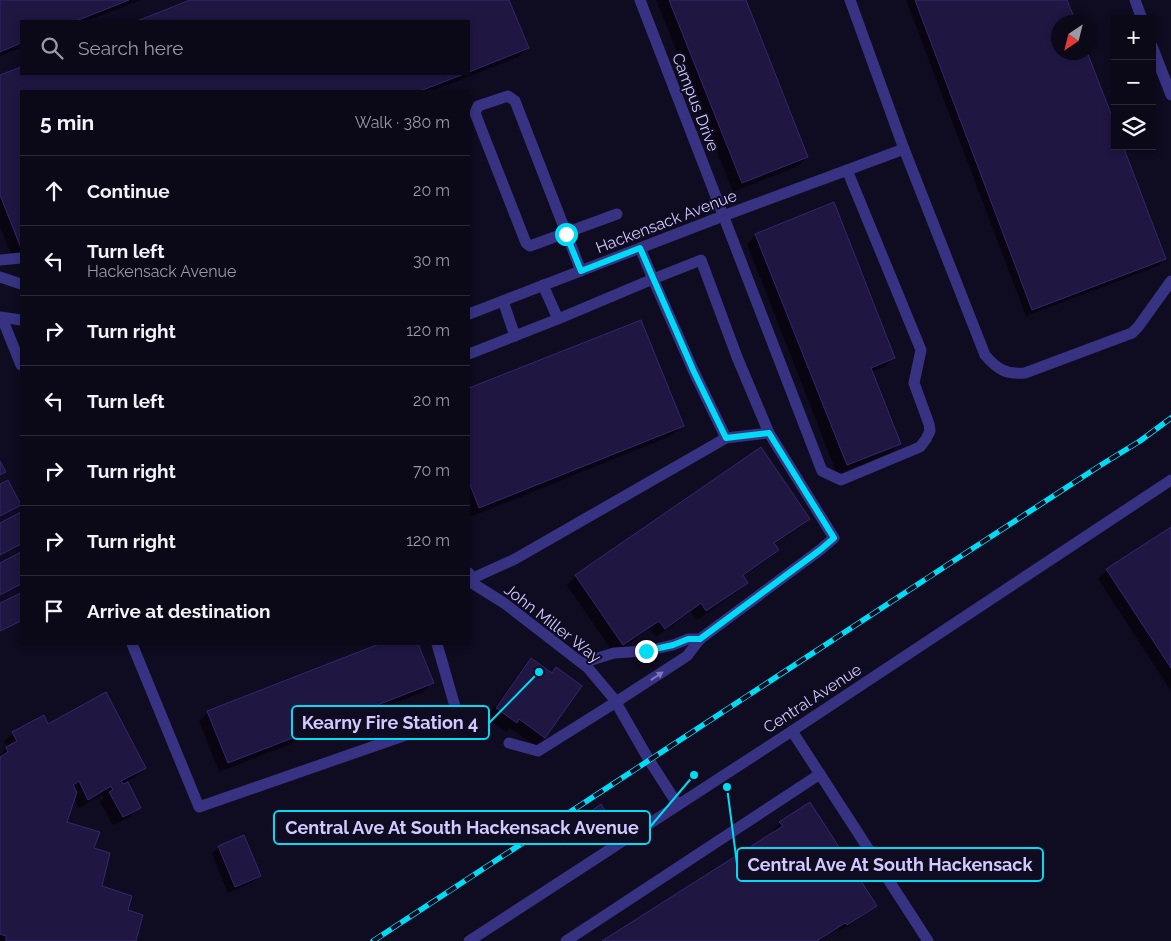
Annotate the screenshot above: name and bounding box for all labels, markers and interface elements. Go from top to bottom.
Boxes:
north arrow [1051,15,1096,60]
map controls [1111,15,1156,150]
button: + [1111,15,1156,60]
search box [20,20,470,75]
icon: search [38,34,66,62]
text: Search here [78,37,184,59]
street label: Campus Drive [668,50,723,154]
button: − [1111,60,1156,105]
button: layers [1111,105,1156,150]
text: 5 min [40,110,94,135]
text: Walk · 380 m [355,113,450,132]
icon: ahead [40,177,68,205]
text: Continue [87,180,170,202]
text: 20 m [413,181,450,200]
street label: Hackensack Avenue [593,186,739,257]
route start [555,223,578,246]
text: Turn left [87,240,164,262]
icon: left [40,247,68,275]
text: 30 m [413,251,450,270]
text: Hackensack Avenue [87,262,236,281]
icon: right [40,317,68,345]
text: Turn right [87,320,176,342]
text: 120 m [406,321,450,340]
icon: left [40,387,68,415]
text: Turn left [87,390,164,412]
text: 20 m [413,391,450,410]
icon: right [40,457,68,485]
text: Turn right [87,460,176,482]
text: 70 m [413,461,450,480]
icon: right [40,527,68,555]
text: Turn right [87,530,176,552]
text: 120 m [406,531,450,550]
street label: John Miller Way [501,580,605,667]
icon: arrive [40,597,68,625]
text: Arrive at destination [87,600,271,622]
route end [635,640,658,663]
street label: Central Avenue [760,660,865,737]
one-way arrow [650,671,664,680]
callout: Kearny Fire Station 4 [292,706,489,739]
text: Kearny Fire Station 4 [302,712,478,733]
callout: Central Ave At South Hackensack Avenue [274,811,650,844]
text: Central Ave At South Hackensack Avenue [285,817,639,838]
callout: Central Ave At South Hackensack [737,848,1043,881]
text: Central Ave At South Hackensack [747,854,1034,875]

